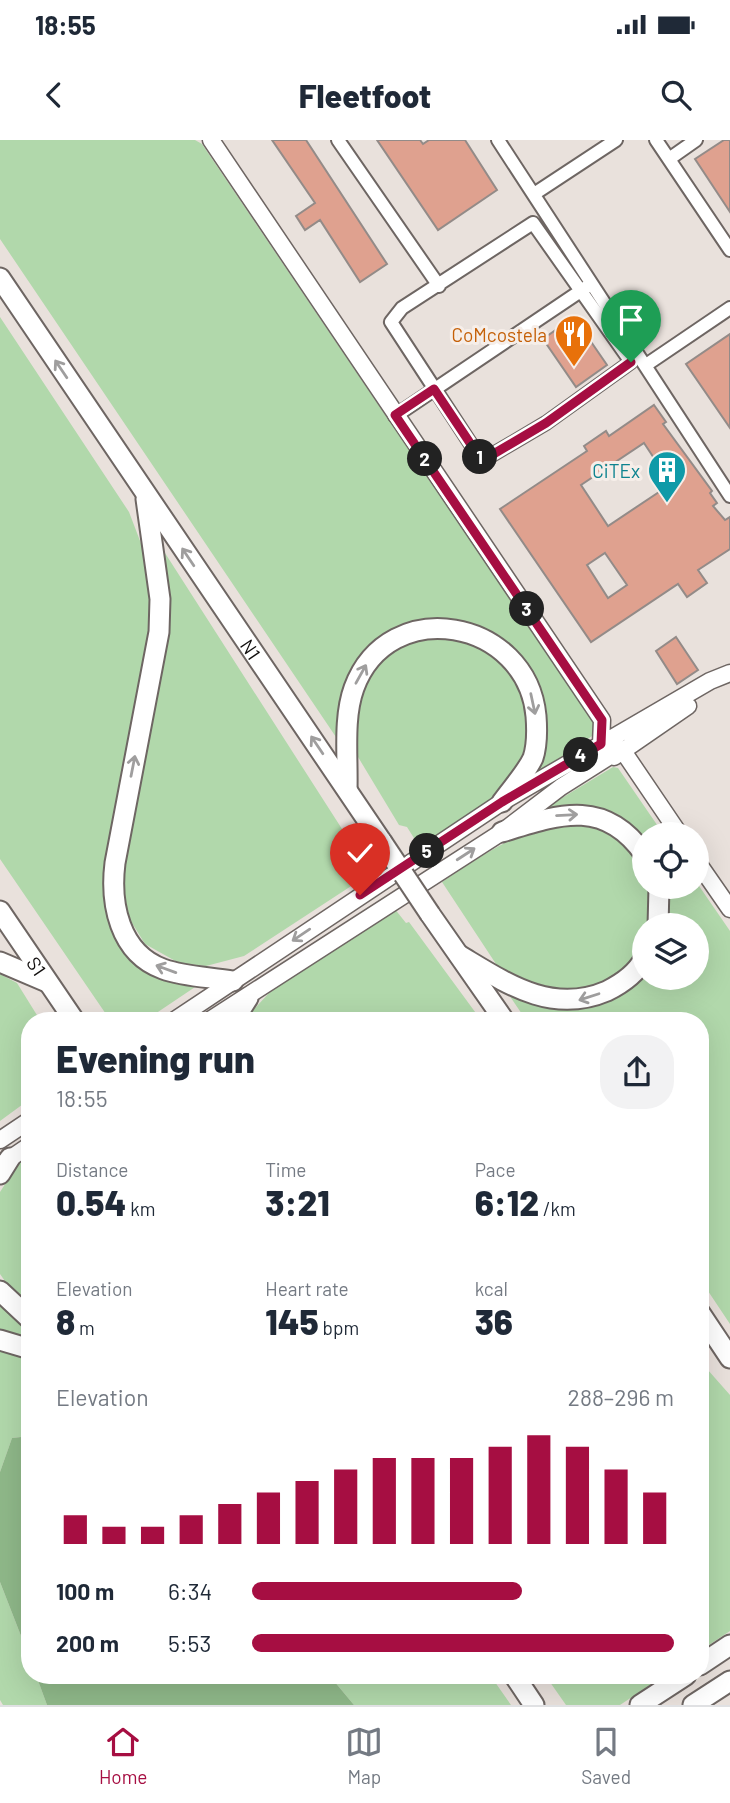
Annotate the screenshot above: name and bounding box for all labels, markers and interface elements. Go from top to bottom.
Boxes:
text: 18:55 [35,9,96,40]
icon: back [35,76,73,114]
text: Fleetfoot [299,76,431,114]
icon: search [657,76,695,114]
pin [601,290,661,362]
icon: arrive [612,301,650,339]
restaurant icon: CoMcostela [553,313,595,368]
place label: CoMcostela [451,323,547,346]
one-way arrow [54,359,68,379]
pin: 1 [462,440,498,474]
pin: 2 [408,442,442,476]
text: 1 [476,445,483,468]
text: 2 [419,447,430,470]
building icon: CiTEx [646,449,688,504]
place label: CiTEx [592,459,640,482]
one-way arrow [181,548,196,567]
pin: 3 [510,592,544,626]
text: 3 [521,597,532,620]
street label: N1 [236,634,266,663]
one-way arrow [355,664,368,685]
one-way arrow [528,693,541,715]
one-way arrow [310,736,324,755]
pin: 4 [564,738,598,772]
text: 4 [575,743,586,766]
one-way arrow [127,755,140,778]
one-way arrow [556,809,579,822]
map controls [632,822,709,990]
button: locate [632,822,709,899]
pin [330,823,390,895]
icon: check [341,834,379,872]
pin: 5 [410,834,444,868]
text: 5 [421,839,432,862]
one-way arrow [456,846,476,860]
button: layers [632,913,709,990]
one-way arrow [292,928,311,942]
street label: S1 [23,952,52,979]
one-way arrow [155,962,177,974]
one-way arrow [578,991,600,1004]
text: Evening run [56,1035,255,1081]
button: share [600,1035,674,1109]
text: 18:55 [56,1084,107,1112]
text: Distance [56,1158,128,1181]
text: Time [265,1158,306,1181]
text: Pace [475,1158,516,1181]
text: 0.54 [56,1181,126,1223]
text: 3:21 [265,1181,330,1223]
text: 6:12 [475,1181,539,1223]
text: km [126,1197,155,1220]
text: /km [539,1197,576,1220]
text: Elevation [56,1277,133,1300]
text: Heart rate [265,1277,349,1300]
text: kcal [475,1277,508,1300]
text: 8 [56,1300,75,1342]
text: 145 [265,1300,319,1342]
text: 36 [475,1300,513,1342]
text: m [75,1316,95,1339]
text: bpm [319,1316,359,1339]
text: Elevation [56,1383,149,1411]
text: 288–296 m [568,1383,674,1411]
text: 100 m [56,1577,114,1605]
text: 6:34 [168,1577,212,1605]
text: 200 m [56,1629,119,1657]
text: 5:53 [168,1629,211,1657]
tab: Home [99,1723,147,1788]
tab: Map [345,1723,383,1788]
tab: Saved [581,1723,631,1788]

